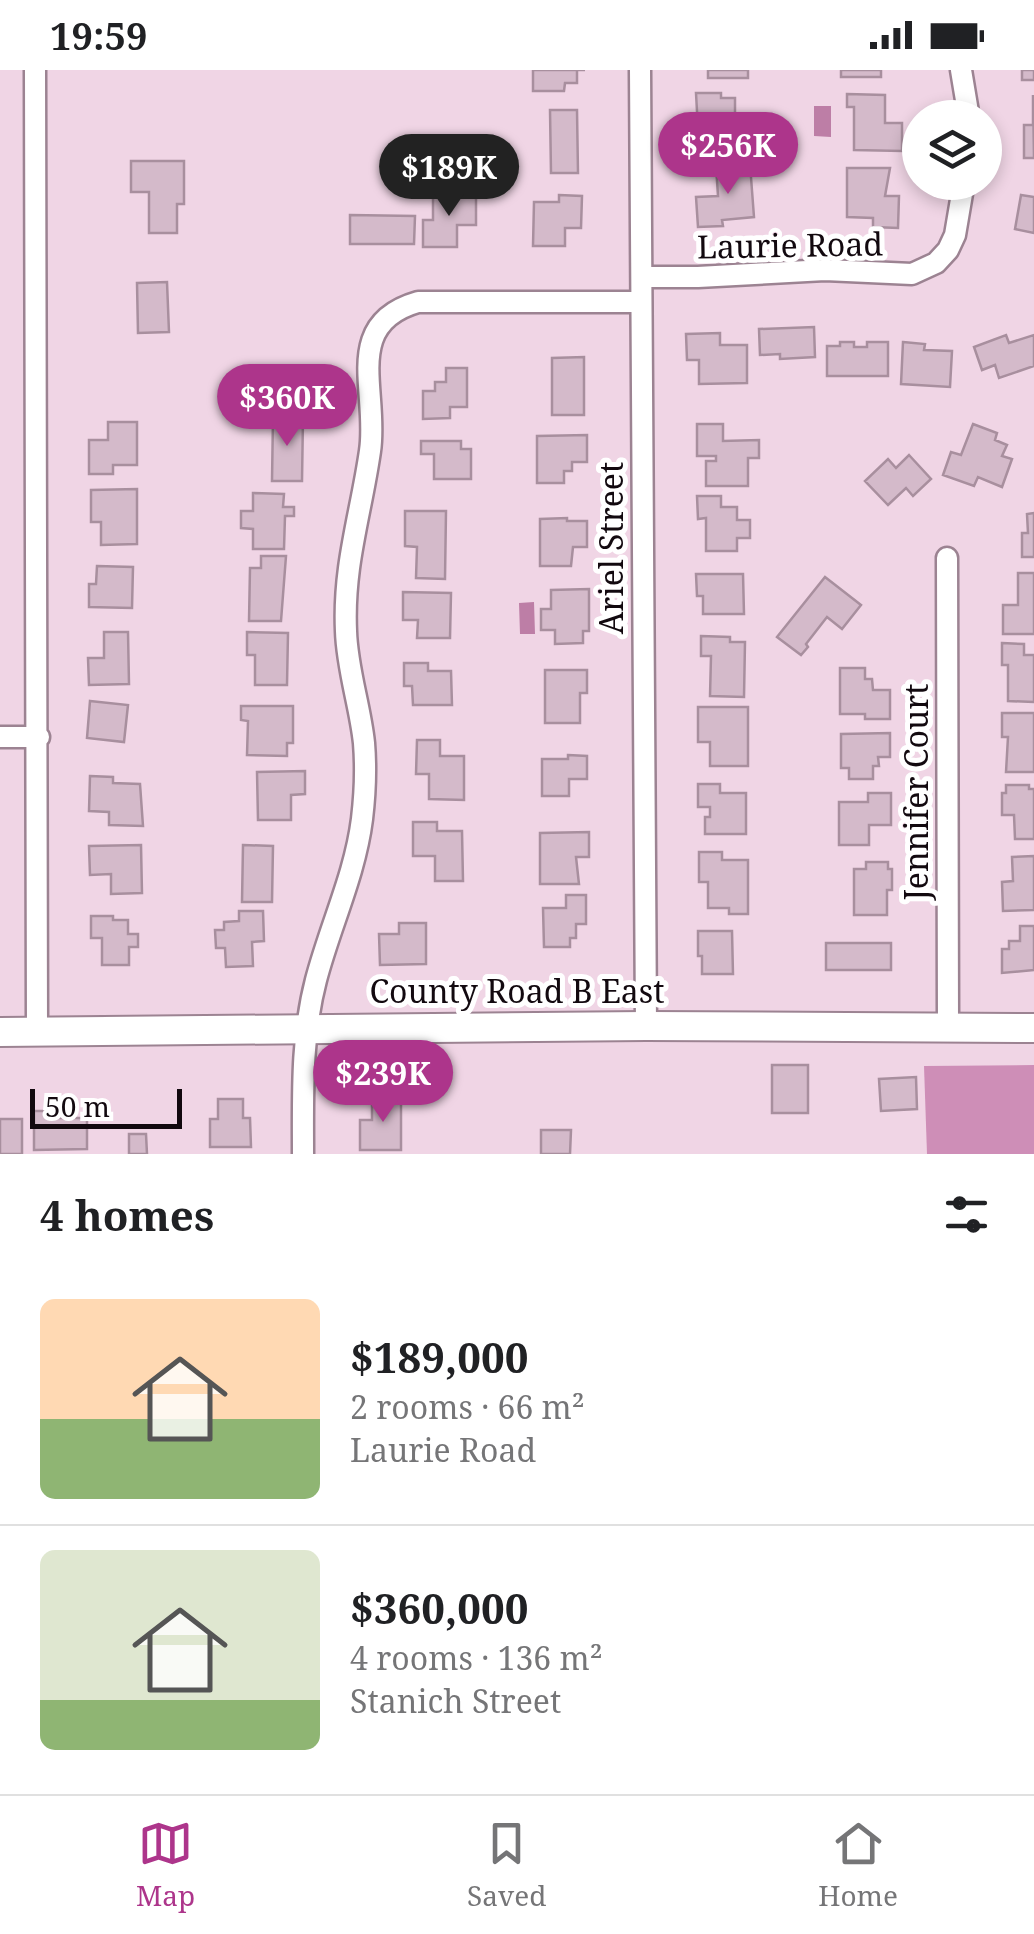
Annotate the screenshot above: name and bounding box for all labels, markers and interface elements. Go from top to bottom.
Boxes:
text: 19:59 [50,9,147,61]
map controls [902,100,1002,200]
button: layers [902,100,1002,200]
pin: $256K [658,112,798,197]
text: $256K [680,123,776,166]
pin: $189K [379,134,519,219]
text: $189K [401,145,497,188]
street label: Laurie Road [697,221,884,268]
pin: $360K [217,364,357,449]
text: $360K [239,375,335,418]
street label: Ariel Street [589,462,632,634]
street label: Jennifer Court [894,683,937,902]
street label: County Road B East [369,969,665,1012]
pin: $239K [313,1040,453,1125]
text: $239K [335,1051,431,1094]
scale bar [30,1084,182,1128]
text: 50 m [45,1087,110,1125]
text: 4 homes [40,1186,214,1243]
icon: filters [939,1187,994,1242]
text: $189,000 [350,1328,528,1385]
icon: home [120,1339,240,1459]
text: 2 rooms · 66 m² [350,1385,585,1428]
text: Laurie Road [350,1428,536,1471]
text: $360,000 [350,1579,528,1636]
icon: home [120,1590,240,1710]
text: 4 rooms · 136 m² [350,1636,603,1679]
text: Stanich Street [350,1679,561,1722]
tab: Map [136,1816,195,1914]
tab: Saved [467,1816,546,1914]
tab: Home [818,1816,898,1914]

